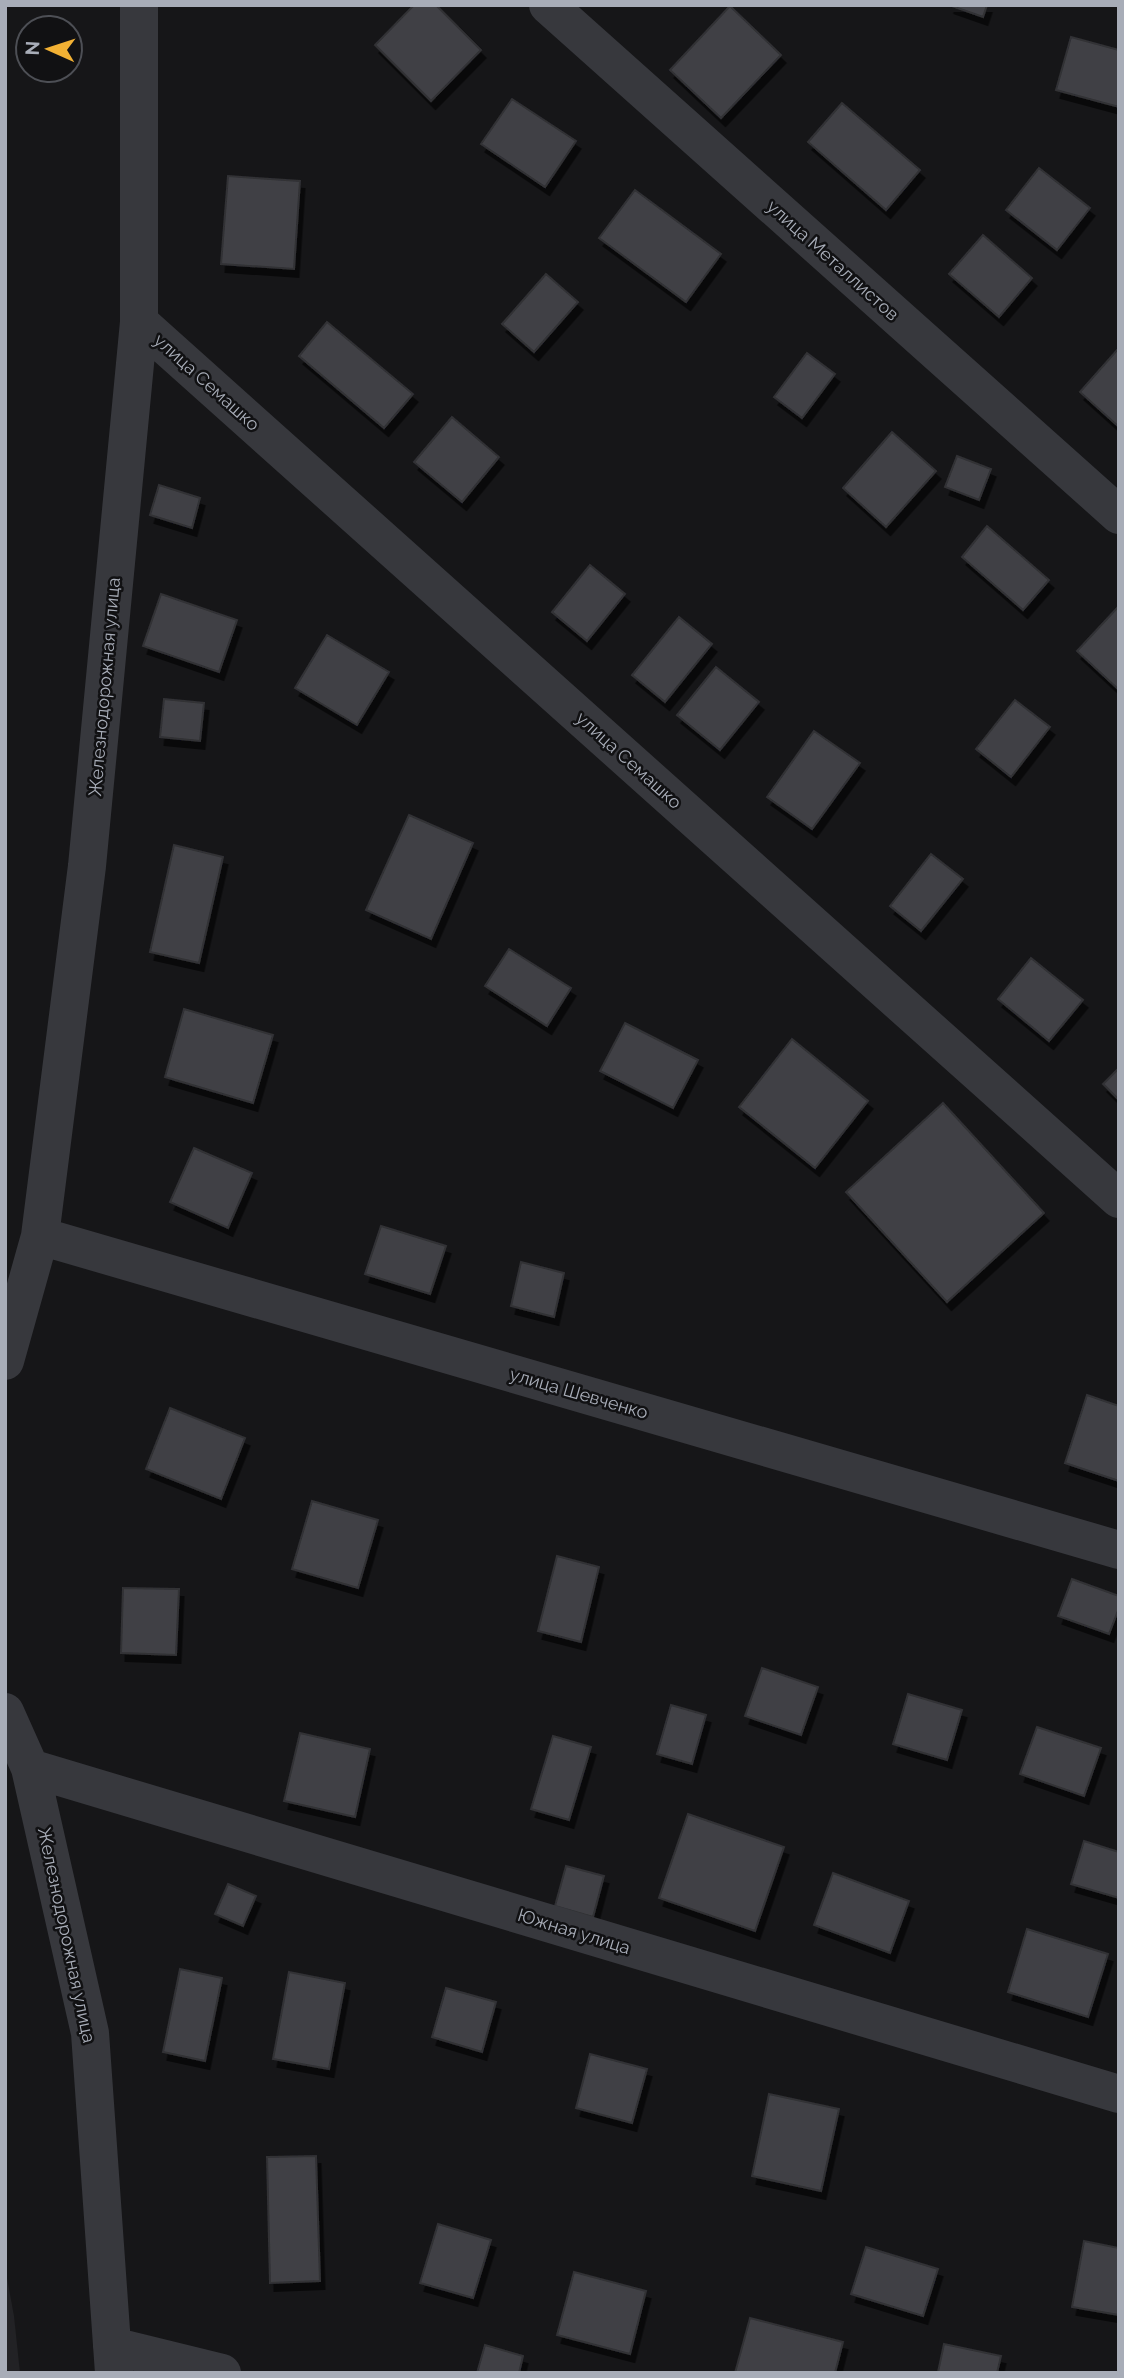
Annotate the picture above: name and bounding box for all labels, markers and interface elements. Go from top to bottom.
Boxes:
north arrow [14,14,84,84]
text: N [21,40,43,56]
street label: улица Металлистов [763,195,903,325]
street label: улица Семашко [150,329,264,435]
street label: Железнодорожная улица [84,577,124,797]
street label: улица Семашко [572,707,686,813]
street label: улица Шевченко [507,1363,651,1423]
street label: Железнодорожная улица [34,1825,100,2045]
street label: Южная улица [515,1904,633,1958]

